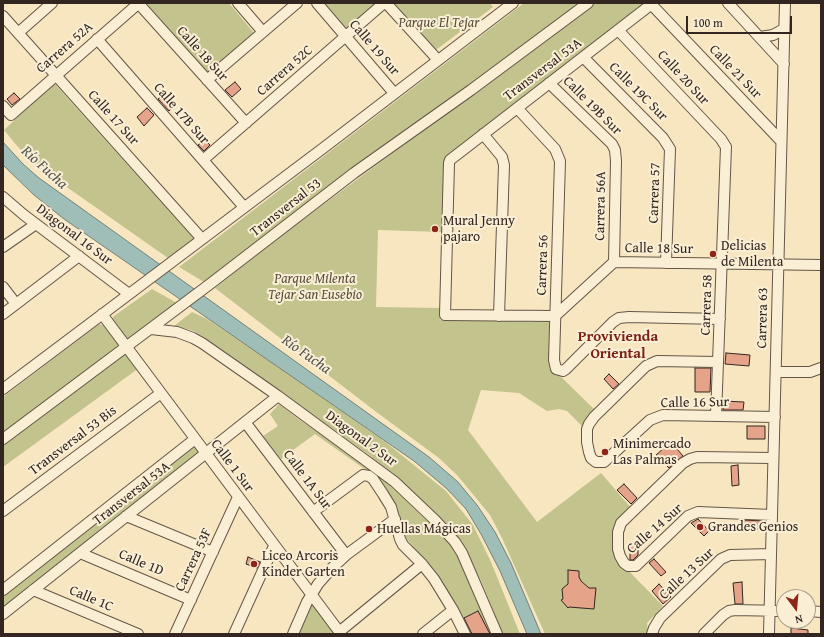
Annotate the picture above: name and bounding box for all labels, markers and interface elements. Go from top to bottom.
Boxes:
scale bar [688,8,794,34]
text: 100 m [693,14,723,31]
park label: Parque El Tejar [399,15,479,31]
street label: Calle 19 Sur [345,17,403,79]
street label: Carrera 52A [33,19,97,77]
street label: Calle 18 Sur [173,23,231,85]
street label: Transversal 53A [501,35,585,105]
street label: Carrera 52C [254,42,316,100]
street label: Calle 21 Sur [705,42,765,102]
street label: Calle 20 Sur [654,47,712,109]
street label: Calle 19C Sur [605,59,671,125]
street label: Calle 19B Sur [559,73,625,139]
street label: Calle 17B Sur [150,80,212,148]
street label: Calle 17 Sur [84,87,142,149]
water label: Río Fucha [17,143,71,193]
street label: Carrera 57 [646,162,664,224]
street label: Carrera 56A [592,171,610,241]
street label: Transversal 53 [247,175,325,241]
street label: Diagonal 16 Sur [32,201,116,269]
place label: Mural Jenny pajaro [443,213,515,246]
marker: Mural Jenny pajaro [430,224,440,234]
street label: Carrera 56 [534,234,552,296]
place label: Delicias de Milenta [721,238,783,270]
street label: Calle 18 Sur [625,240,693,258]
marker: Delicias de Milenta [708,249,718,259]
park label: Parque Milenta Tejar San Eusebio [268,271,362,304]
street label: Carrera 58 [698,274,716,336]
street label: Carrera 63 [754,287,772,349]
district label: Provivienda Oriental [578,328,658,363]
water label: Río Fucha [278,332,334,378]
street label: Calle 16 Sur [661,394,729,412]
street label: Transversal 53 Bis [26,402,120,480]
street label: Diagonal 2 Sur [322,407,400,471]
street label: Calle 1 Sur [207,436,257,496]
place label: Minimercado Las Palmas [613,436,691,468]
street label: Calle 1A Sur [279,447,335,513]
marker: Minimercado Las Palmas [600,447,610,457]
street label: Transversal 53A [90,459,174,529]
street label: Calle 14 Sur [624,500,686,558]
place label: Grandes Genios [708,519,798,535]
place label: Huellas Mágicas [377,521,471,537]
marker: Grandes Genios [695,522,705,532]
marker: Huellas Mágicas [364,524,374,534]
street label: Carrera 53F [172,526,216,594]
street label: Calle 13 Sur [656,545,718,603]
street label: Calle 1D [116,546,166,580]
place label: Liceo Arcoris Kinder Garten [262,548,345,580]
marker: Liceo Arcoris Kinder Garten [249,559,259,569]
street label: Calle 1C [67,582,115,616]
north arrow [776,589,816,629]
text: N [793,611,805,628]

